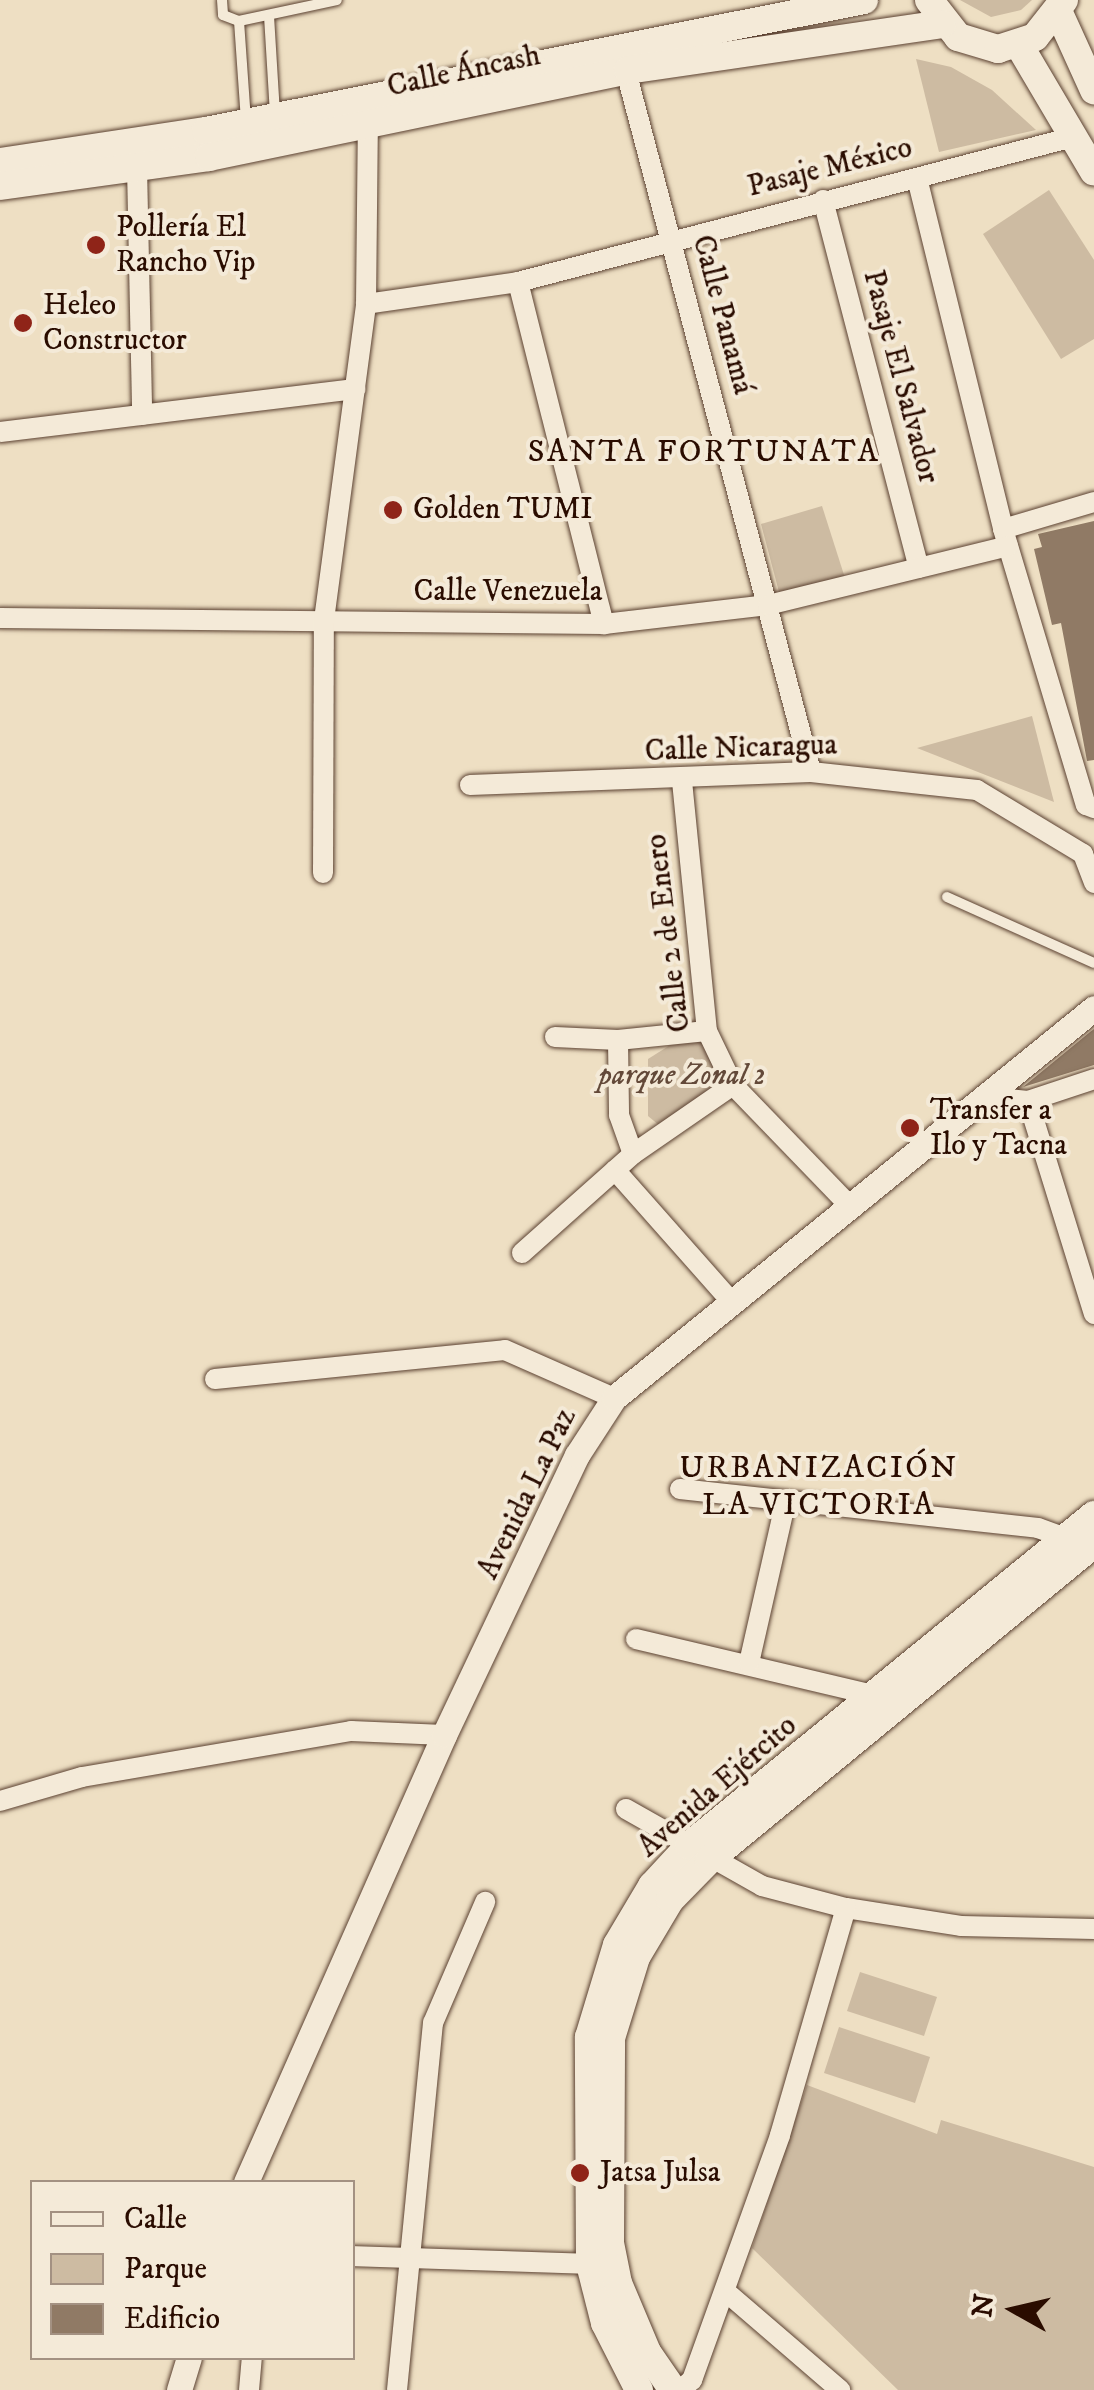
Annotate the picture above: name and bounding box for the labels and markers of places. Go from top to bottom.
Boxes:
place label: Pollería El Rancho Vip [116,210,255,280]
marker: Pollería El Rancho Vip [85,234,107,256]
place label: Heleo Constructor [43,288,187,358]
marker: Heleo Constructor [12,312,34,334]
place label: Golden TUMI [413,492,593,528]
marker: Golden TUMI [382,499,404,521]
place label: Transfer a Ilo y Tacna [930,1093,1067,1164]
marker: Transfer a Ilo y Tacna [899,1117,921,1139]
place label: Jatsa Julsa [600,2155,721,2191]
marker: Jatsa Julsa [569,2162,591,2184]

